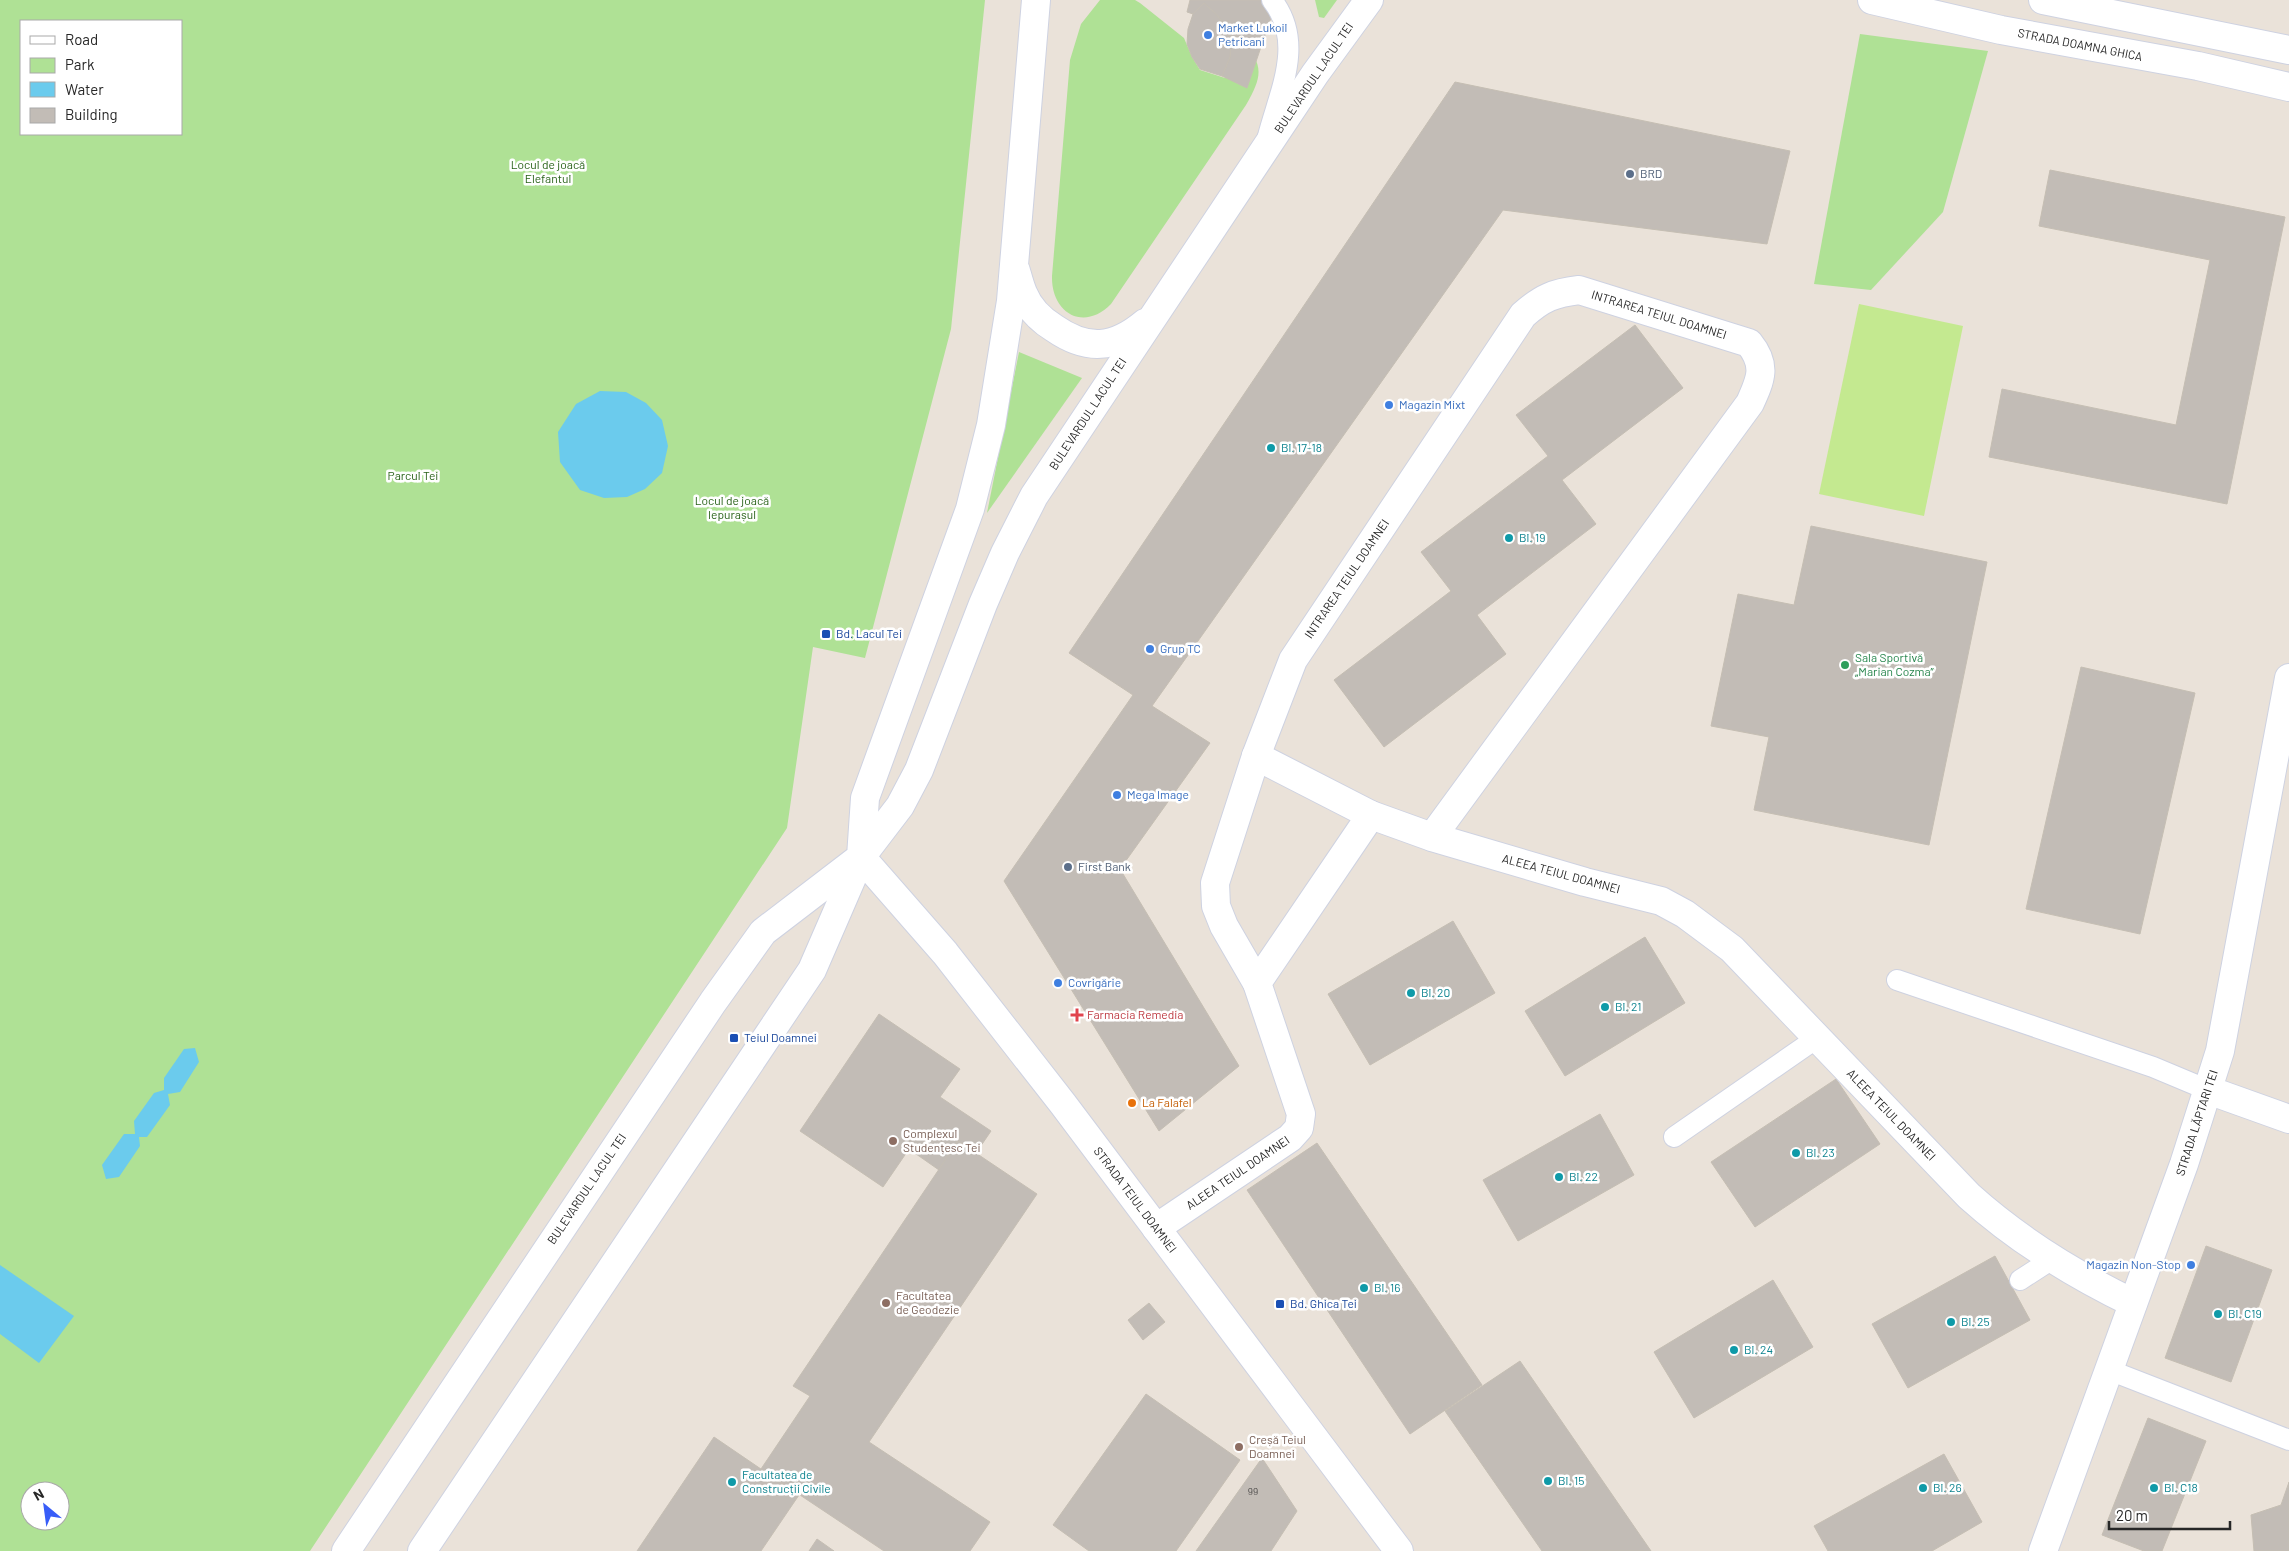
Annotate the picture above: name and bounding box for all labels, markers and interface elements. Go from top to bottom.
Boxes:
street label: BULEVARDUL LACUL TEI [1271,19,1355,135]
legend [20,20,182,135]
place label: Market Lukoil Petricani [1218,20,1287,48]
street label: STRADA DOAMNA GHICA [2017,25,2144,63]
marker: Market Lukoil Petricani [1202,29,1214,41]
text: Road [65,30,98,48]
text: Park [65,55,95,73]
text: Water [65,80,104,98]
text: Building [65,105,118,123]
park label: Locul de joacă Elefantul [511,157,585,185]
place label: BRD [1640,166,1662,180]
marker: BRD [1624,168,1636,180]
street label: INTRAREA TEIUL DOAMNEI [1590,287,1729,341]
street label: BULEVARDUL LACUL TEI [1046,355,1129,472]
place label: Magazin Mixt [1399,397,1465,411]
marker: Magazin Mixt [1383,399,1395,411]
place label: Bl. 17-18 [1281,440,1322,454]
marker: Bl. 17-18 [1265,442,1277,454]
park label: Parcul Tei [388,468,438,482]
park label: Locul de joacă Iepurașul [695,493,769,521]
street label: INTRAREA TEIUL DOAMNEI [1301,516,1391,641]
place label: Bl. 19 [1519,530,1545,544]
marker: Bl. 19 [1503,532,1515,544]
place label: Bd. Lacul Tei [836,626,902,640]
marker: Bd. Lacul Tei [820,628,832,640]
place label: Grup TC [1160,641,1201,655]
marker: Grup TC [1144,643,1156,655]
place label: Sala Sportivă „Marian Cozma” [1855,650,1934,678]
marker: Sala Sportivă „Marian Cozma” [1839,659,1851,671]
place label: Mega Image [1127,787,1189,801]
marker: Mega Image [1111,789,1123,801]
street label: ALEEA TEIUL DOAMNEI [1501,851,1622,896]
place label: First Bank [1078,859,1131,873]
marker: First Bank [1062,861,1074,873]
place label: Covrigărie [1068,975,1121,989]
marker: Covrigărie [1052,977,1064,989]
place label: Bl. 20 [1421,985,1450,999]
marker: Bl. 20 [1405,987,1417,999]
place label: Bl. 21 [1615,999,1641,1013]
marker: Bl. 21 [1599,1001,1611,1013]
place label: Farmacia Remedia [1087,1007,1184,1021]
marker: Farmacia Remedia [1071,1009,1083,1021]
place label: Teiul Doamnei [744,1030,817,1044]
marker: Teiul Doamnei [728,1032,740,1044]
street label: ALEEA TEIUL DOAMNEI [1844,1066,1939,1163]
street label: STRADA LĂPTARI TEI [2172,1068,2220,1177]
place label: La Falafel [1142,1095,1192,1109]
marker: La Falafel [1126,1097,1138,1109]
place label: Complexul Studențesc Tei [903,1126,981,1154]
street label: BULEVARDUL LACUL TEI [544,1130,628,1246]
street label: ALEEA TEIUL DOAMNEI [1183,1132,1292,1212]
marker: Complexul Studențesc Tei [887,1135,899,1147]
street label: STRADA TEIUL DOAMNEI [1091,1144,1180,1255]
place label: Bl. 23 [1806,1145,1835,1159]
marker: Bl. 23 [1790,1147,1802,1159]
place label: Bl. 22 [1569,1169,1598,1183]
marker: Bl. 22 [1553,1171,1565,1183]
place label: Magazin Non-Stop [2086,1257,2181,1271]
marker: Magazin Non-Stop [2185,1259,2197,1271]
place label: Bl. 16 [1374,1280,1400,1294]
marker: Bl. 16 [1358,1282,1370,1294]
place label: Facultatea de Geodezie [896,1288,959,1316]
place label: Bd. Ghica Tei [1290,1296,1357,1310]
marker: Facultatea de Geodezie [880,1297,892,1309]
marker: Bd. Ghica Tei [1274,1298,1286,1310]
place label: Bl. C19 [2228,1306,2262,1320]
marker: Bl. C19 [2212,1308,2224,1320]
place label: Bl. 25 [1961,1314,1990,1328]
marker: Bl. 25 [1945,1316,1957,1328]
place label: Bl. 24 [1744,1342,1773,1356]
marker: Bl. 24 [1728,1344,1740,1356]
place label: Creșă Teiul Doamnei [1249,1432,1306,1460]
marker: Creșă Teiul Doamnei [1233,1441,1245,1453]
place label: Facultatea de Construcții Civile [742,1467,831,1495]
place label: Bl. 15 [1558,1473,1584,1487]
marker: Bl. 15 [1542,1475,1554,1487]
marker: Facultatea de Construcții Civile [726,1476,738,1488]
place label: Bl. 26 [1933,1480,1962,1494]
place label: Bl. C18 [2164,1480,2198,1494]
north arrow [20,1481,70,1531]
marker: Bl. 26 [1917,1482,1929,1494]
marker: Bl. C18 [2148,1482,2160,1494]
text: N [30,1485,47,1504]
house number: 99 [1248,1485,1258,1497]
scale bar [2109,1498,2230,1530]
text: 20 m [2116,1506,2148,1524]

